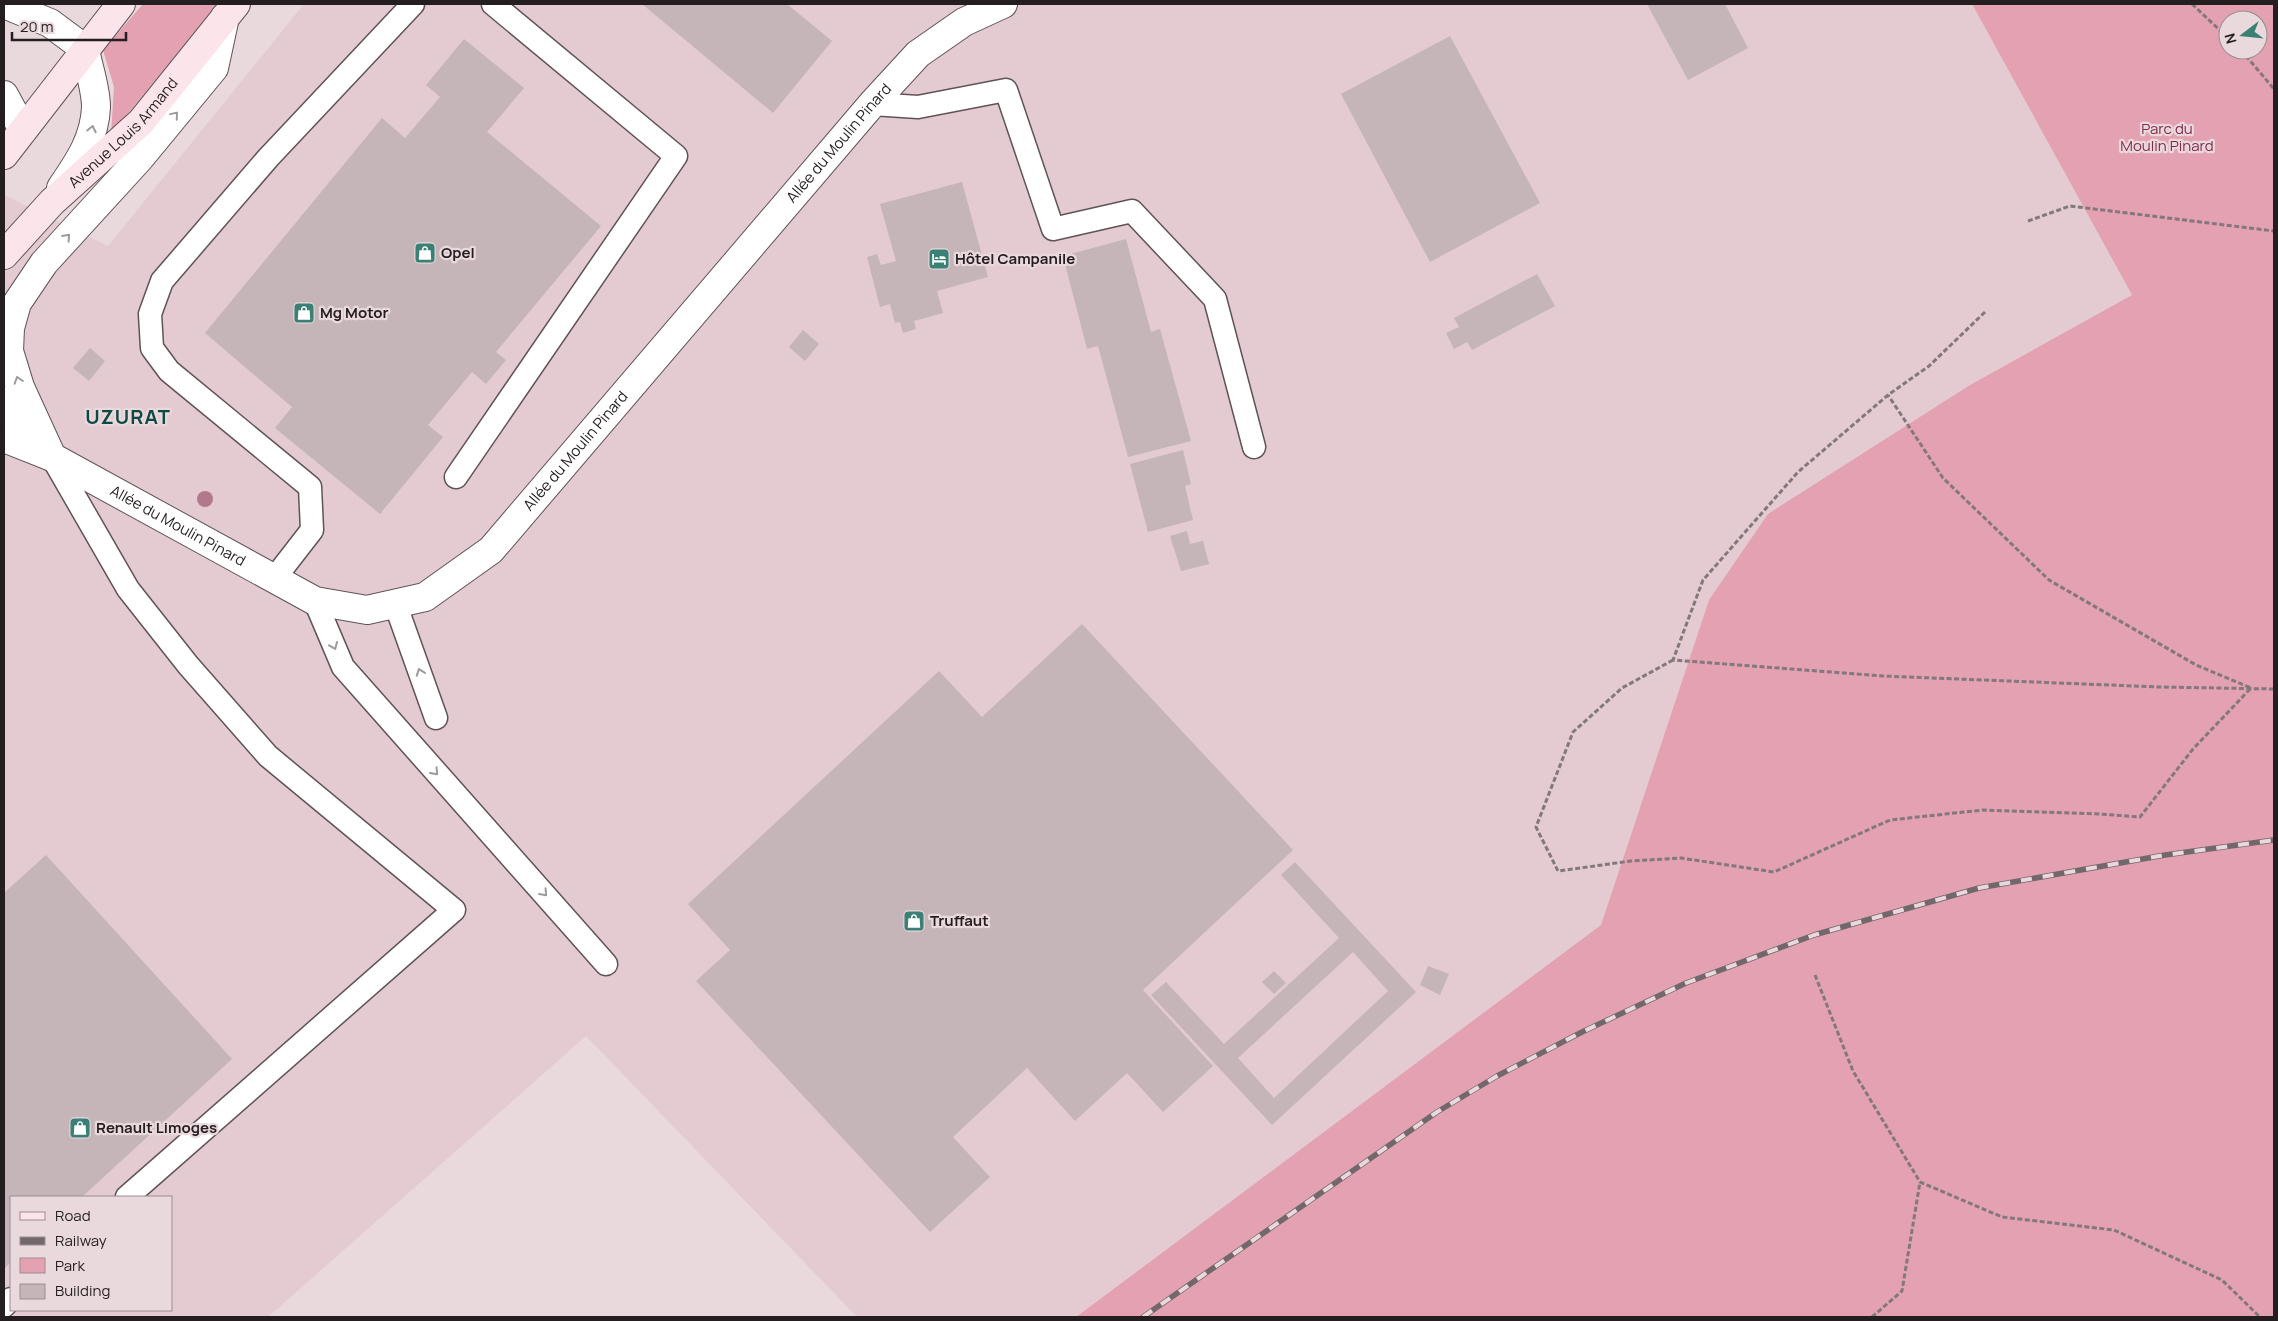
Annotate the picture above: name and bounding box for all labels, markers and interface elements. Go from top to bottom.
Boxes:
scale bar [12,10,126,42]
north arrow [2218,10,2268,60]
text: 20 m [20,16,53,37]
text: N [2220,31,2241,46]
street label: Avenue Louis Armand [64,73,183,192]
street label: Allée du Moulin Pinard [781,79,896,207]
one-way arrow [169,112,178,121]
park label: Parc du Moulin Pinard [2120,118,2214,156]
one-way arrow [86,125,97,134]
one-way arrow [62,234,71,243]
shop icon: Opel [413,241,437,265]
place label: Opel [441,242,475,263]
hotel icon: Hôtel Campanile [927,247,951,271]
place label: Hôtel Campanile [955,248,1075,269]
shop icon: Mg Motor [292,301,316,325]
place label: Mg Motor [320,302,389,323]
one-way arrow [13,377,23,385]
street label: Allée du Moulin Pinard [518,386,632,515]
district label: UZURAT [85,403,171,430]
street label: Allée du Moulin Pinard [107,480,249,571]
one-way arrow [328,641,338,650]
one-way arrow [416,668,426,677]
one-way arrow [430,766,439,775]
one-way arrow [538,888,547,897]
shop icon: Truffaut [902,909,926,933]
place label: Truffaut [930,910,989,931]
shop icon: Renault Limoges [68,1116,92,1140]
place label: Renault Limoges [96,1117,217,1138]
legend [10,1196,172,1311]
text: Road [55,1205,91,1226]
text: Railway [55,1230,107,1251]
text: Park [55,1255,85,1276]
text: Building [55,1280,110,1301]

